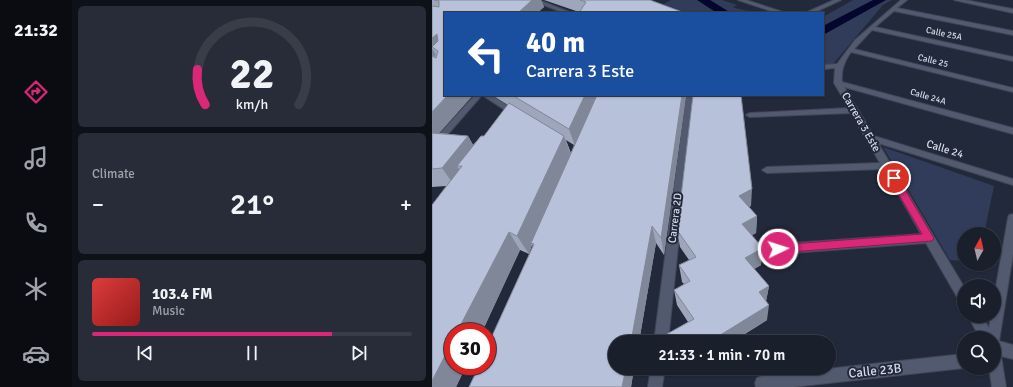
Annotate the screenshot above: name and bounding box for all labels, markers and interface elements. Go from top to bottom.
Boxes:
text: 21:32 [14,19,58,41]
street label: Calle 25A [925,25,964,43]
text: 40 m [526,26,585,60]
icon: left [460,28,512,80]
text: 22 [230,48,274,99]
street label: Calle 25 [917,52,950,70]
text: Carrera 3 Este [526,60,634,82]
icon: directions [22,78,50,106]
street label: Calle 24A [909,87,948,107]
street label: Carrera 3 Este [839,90,883,154]
text: km/h [236,95,268,112]
street label: Calle 24 [925,137,965,161]
icon: music [22,144,50,172]
pin [877,161,911,195]
text: Climate [92,166,135,182]
icon: arrive [883,167,905,189]
text: 21° [230,186,274,223]
text: − [92,191,104,218]
text: + [400,191,412,218]
street label: Carrera 2D [665,192,685,244]
icon: phone [22,209,50,237]
north arrow [957,227,1001,271]
map controls [957,227,1001,375]
position arrow [757,228,799,270]
icon: climate [22,275,50,303]
button: sound [957,279,1001,323]
text: 103.4 FM [152,285,213,303]
text: Music [152,303,185,319]
speed limit sign: 30 [444,323,496,375]
button: search [957,331,1001,375]
icon: car [22,340,50,368]
icon: previous [134,342,156,364]
icon: pause [241,342,263,364]
icon: next [348,342,370,364]
text: 21:33 · 1 min · 70 m [659,346,785,364]
street label: Calle 23B [848,360,902,382]

